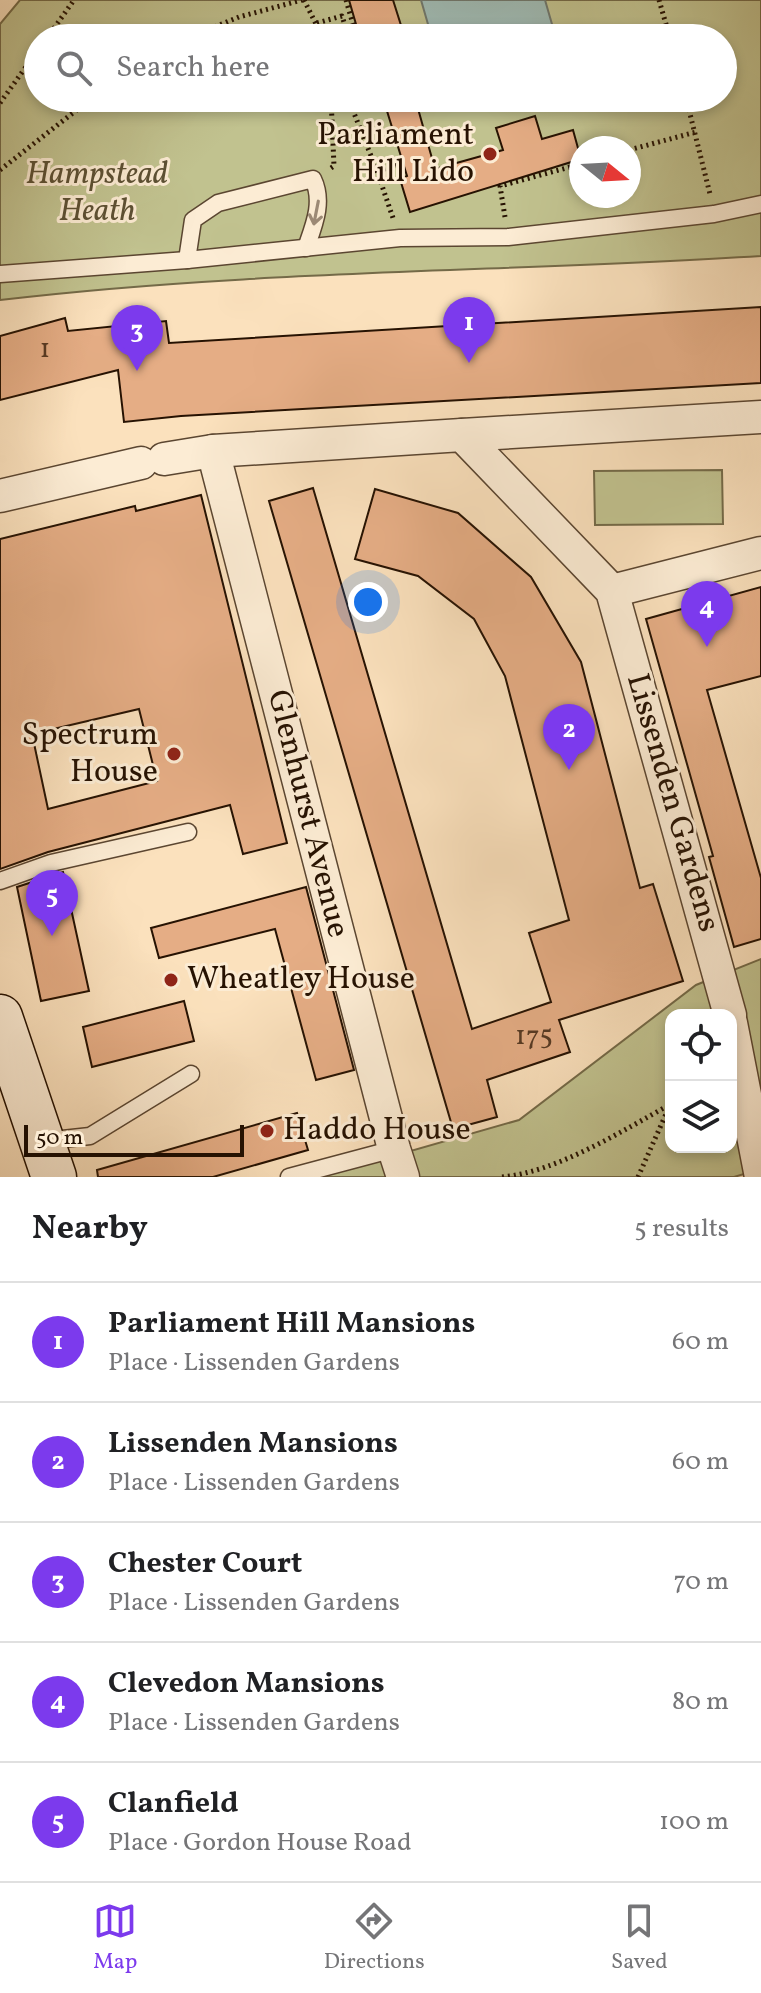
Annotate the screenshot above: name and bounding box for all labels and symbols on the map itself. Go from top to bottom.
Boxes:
place label: Parliament Hill Lido [317,114,474,195]
north arrow [569,136,641,208]
marker: Parliament Hill Lido [481,145,499,163]
park label: Hampstead Heath [26,153,168,234]
one-way arrow [307,200,322,226]
pin: 1 [443,297,495,363]
pin: 3 [111,305,163,371]
house number: 1 [40,330,50,369]
pin: 4 [681,581,733,647]
your location [348,582,388,622]
street label: Lissenden Gardens [614,669,730,937]
street label: Glenhurst Avenue [255,686,359,942]
pin: 2 [543,704,595,770]
place label: Spectrum House [22,714,158,795]
marker: Spectrum House [165,745,183,763]
pin: 5 [26,870,78,936]
place label: Wheatley House [187,958,415,1002]
marker: Wheatley House [162,971,180,989]
house number: 175 [515,1017,553,1056]
place label: Haddo House [283,1109,471,1153]
scale bar [24,1121,244,1157]
marker: Haddo House [258,1122,276,1140]

